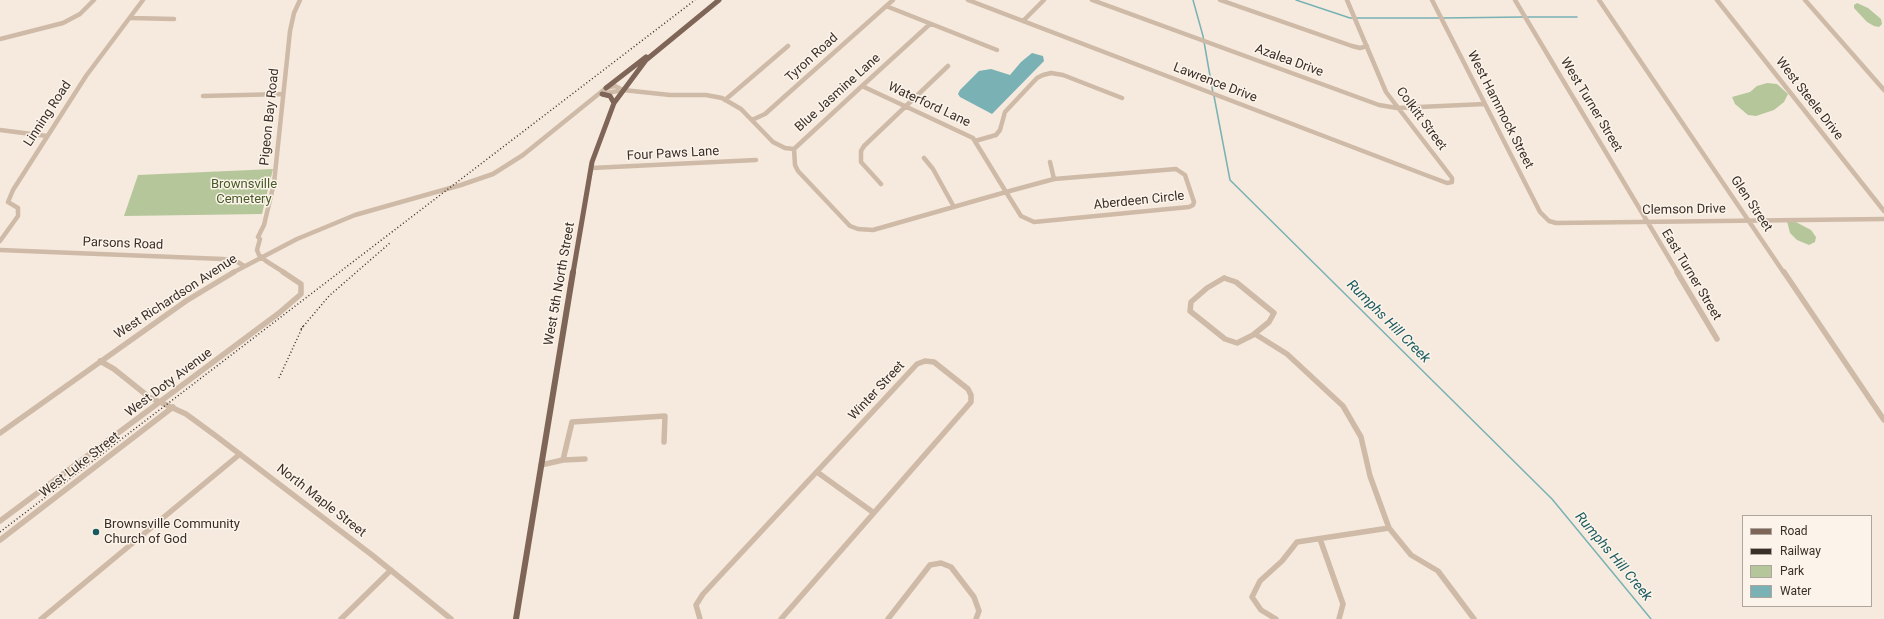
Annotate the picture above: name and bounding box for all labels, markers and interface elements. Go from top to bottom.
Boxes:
street label: Tyron Road [782,30,842,86]
street label: Azalea Drive [1253,41,1325,81]
street label: West Hammock Street [1464,49,1536,171]
street label: Blue Jasmine Lane [792,51,884,135]
street label: West Turner Street [1557,55,1625,155]
street label: West Steele Drive [1772,55,1846,143]
street label: Lawrence Drive [1171,60,1259,106]
street label: Pigeon Bay Road [257,68,283,166]
street label: Linning Road [21,78,75,150]
street label: Waterford Lane [885,79,973,131]
street label: Colkitt Street [1392,84,1450,154]
street label: Four Paws Lane [626,144,720,164]
street label: Glen Street [1727,173,1775,235]
park label: Brownsville Cemetery [211,177,277,208]
street label: Aberdeen Circle [1093,188,1185,214]
street label: Clemson Drive [1642,201,1726,219]
street label: West 5th North Street [541,221,579,347]
street label: East Turner Street [1658,227,1724,323]
street label: Parsons Road [82,235,164,253]
street label: West Richardson Avenue [112,251,240,343]
water label: Rumphs Hill Creek [1343,277,1433,367]
street label: West Doty Avenue [123,345,215,421]
street label: Winter Street [846,358,908,424]
street label: West Luke Street [37,429,123,501]
street label: North Maple Street [273,461,369,541]
water label: Rumphs Hill Creek [1571,509,1655,605]
legend [1742,515,1872,607]
place label: Brownsville Community Church of God [104,517,240,548]
text: Road [1780,524,1808,538]
marker: Brownsville Community Church of God [91,527,101,537]
text: Railway [1780,544,1821,558]
text: Park [1780,564,1804,578]
text: Water [1780,584,1811,598]

